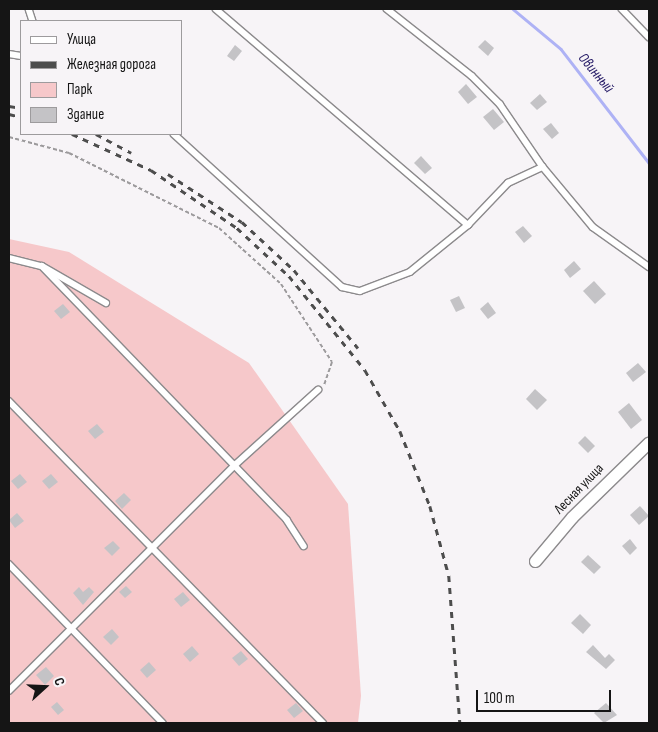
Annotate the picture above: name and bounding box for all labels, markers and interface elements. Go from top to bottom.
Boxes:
legend [20,20,182,135]
text: Улица [67,30,96,49]
water label: Овинный [574,49,618,97]
text: Железная дорога [67,55,156,74]
text: Парк [67,80,92,99]
text: Здание [67,105,104,124]
street label: Лесная улица [551,460,607,518]
north arrow [20,662,70,712]
text: С [50,675,69,688]
scale bar [478,680,613,712]
text: 100 m [484,689,515,708]

